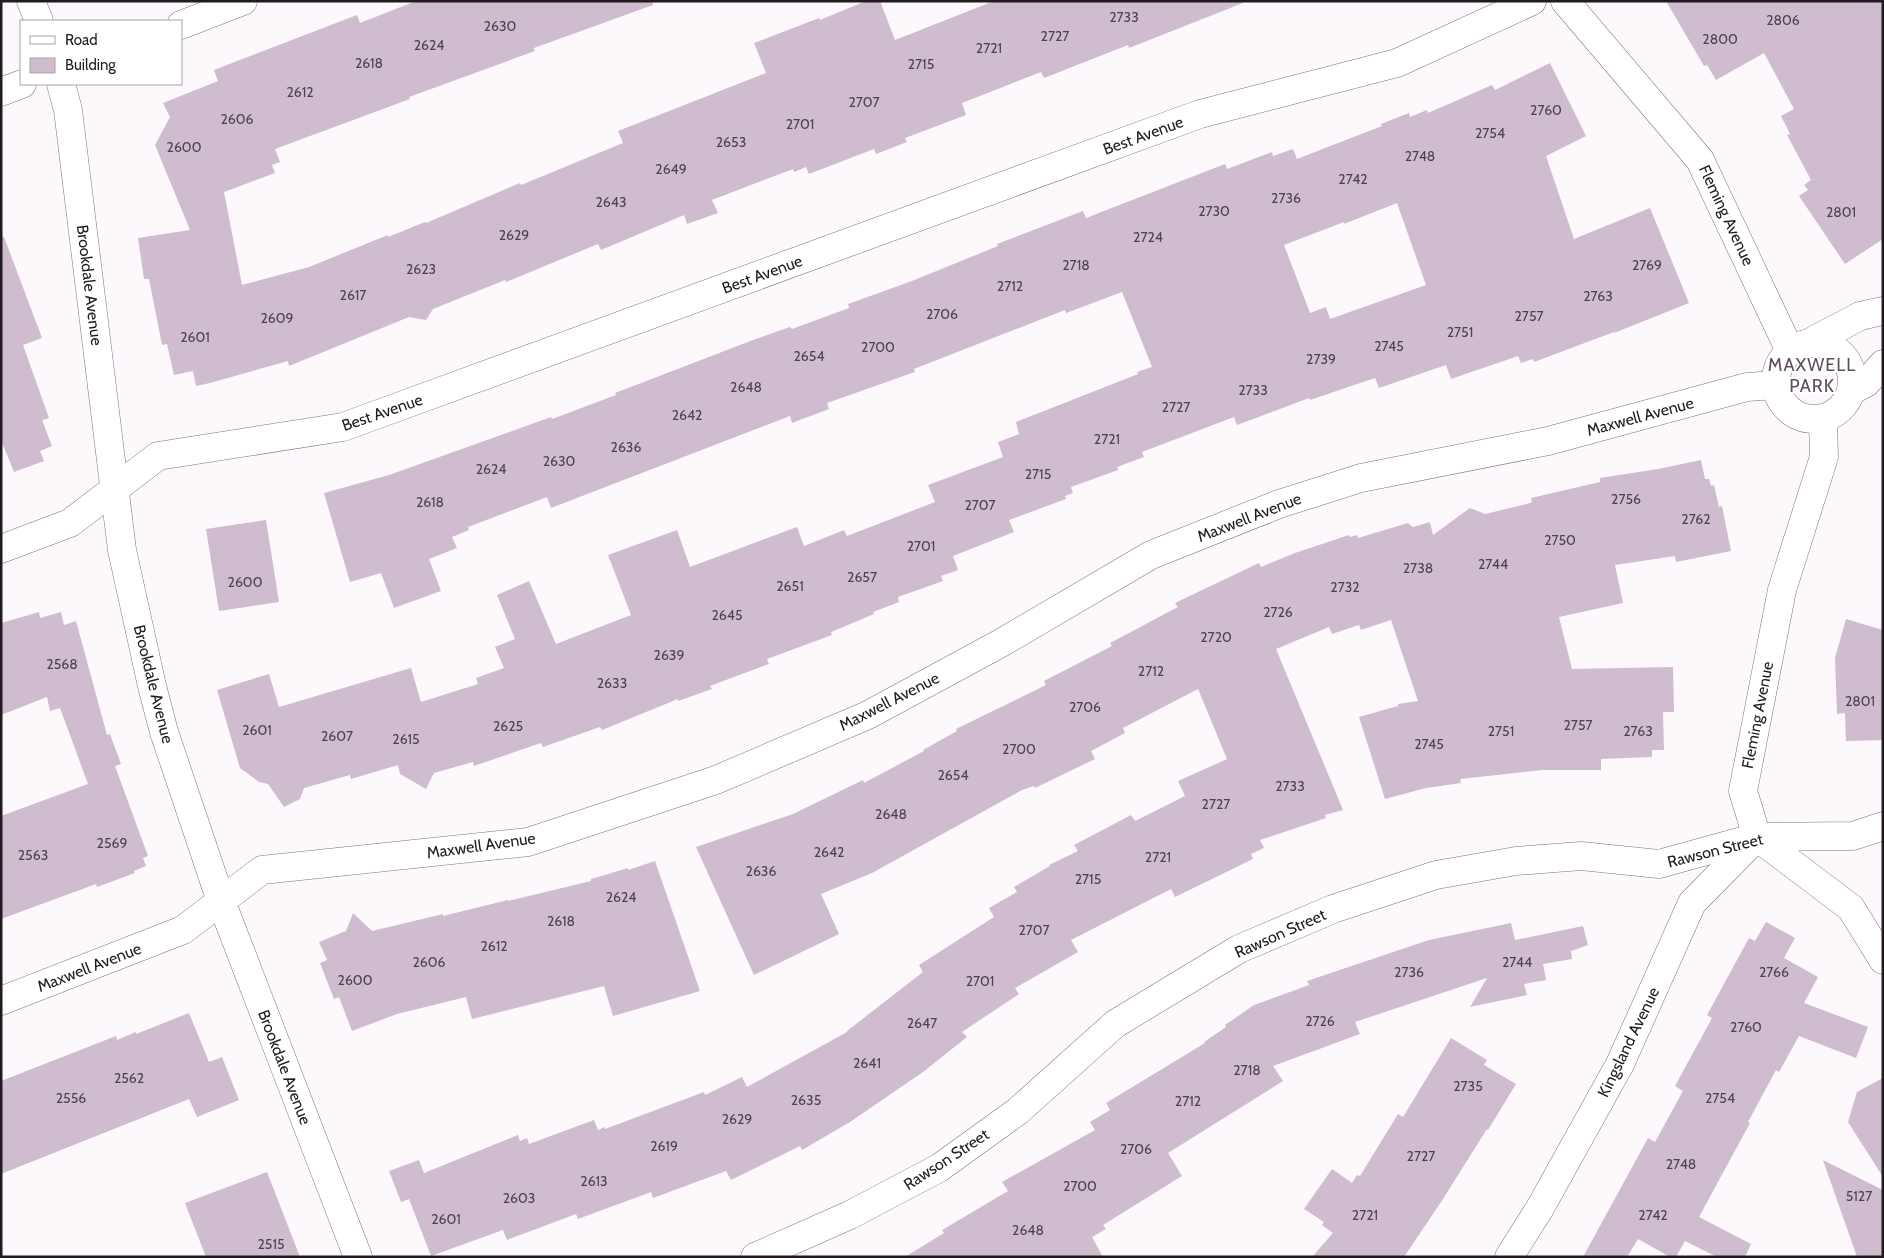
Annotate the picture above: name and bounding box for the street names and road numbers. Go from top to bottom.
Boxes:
street label: Best Avenue [1100,112,1186,159]
street label: Fleming Avenue [1695,162,1758,269]
street label: Brookdale Avenue [73,224,106,347]
street label: Best Avenue [719,251,805,298]
street label: Best Avenue [339,390,425,435]
street label: Maxwell Avenue [1585,393,1696,440]
street label: Maxwell Avenue [1195,489,1304,546]
street label: Brookdale Avenue [130,623,177,745]
street label: Fleming Avenue [1738,660,1777,770]
street label: Maxwell Avenue [836,668,942,735]
street label: Maxwell Avenue [425,828,537,863]
street label: Rawson Street [1665,829,1765,872]
street label: Rawson Street [1232,905,1329,962]
street label: Maxwell Avenue [35,939,144,996]
street label: Kingsland Avenue [1594,984,1663,1100]
street label: Brookdale Avenue [254,1007,315,1127]
street label: Rawson Street [900,1125,993,1194]

